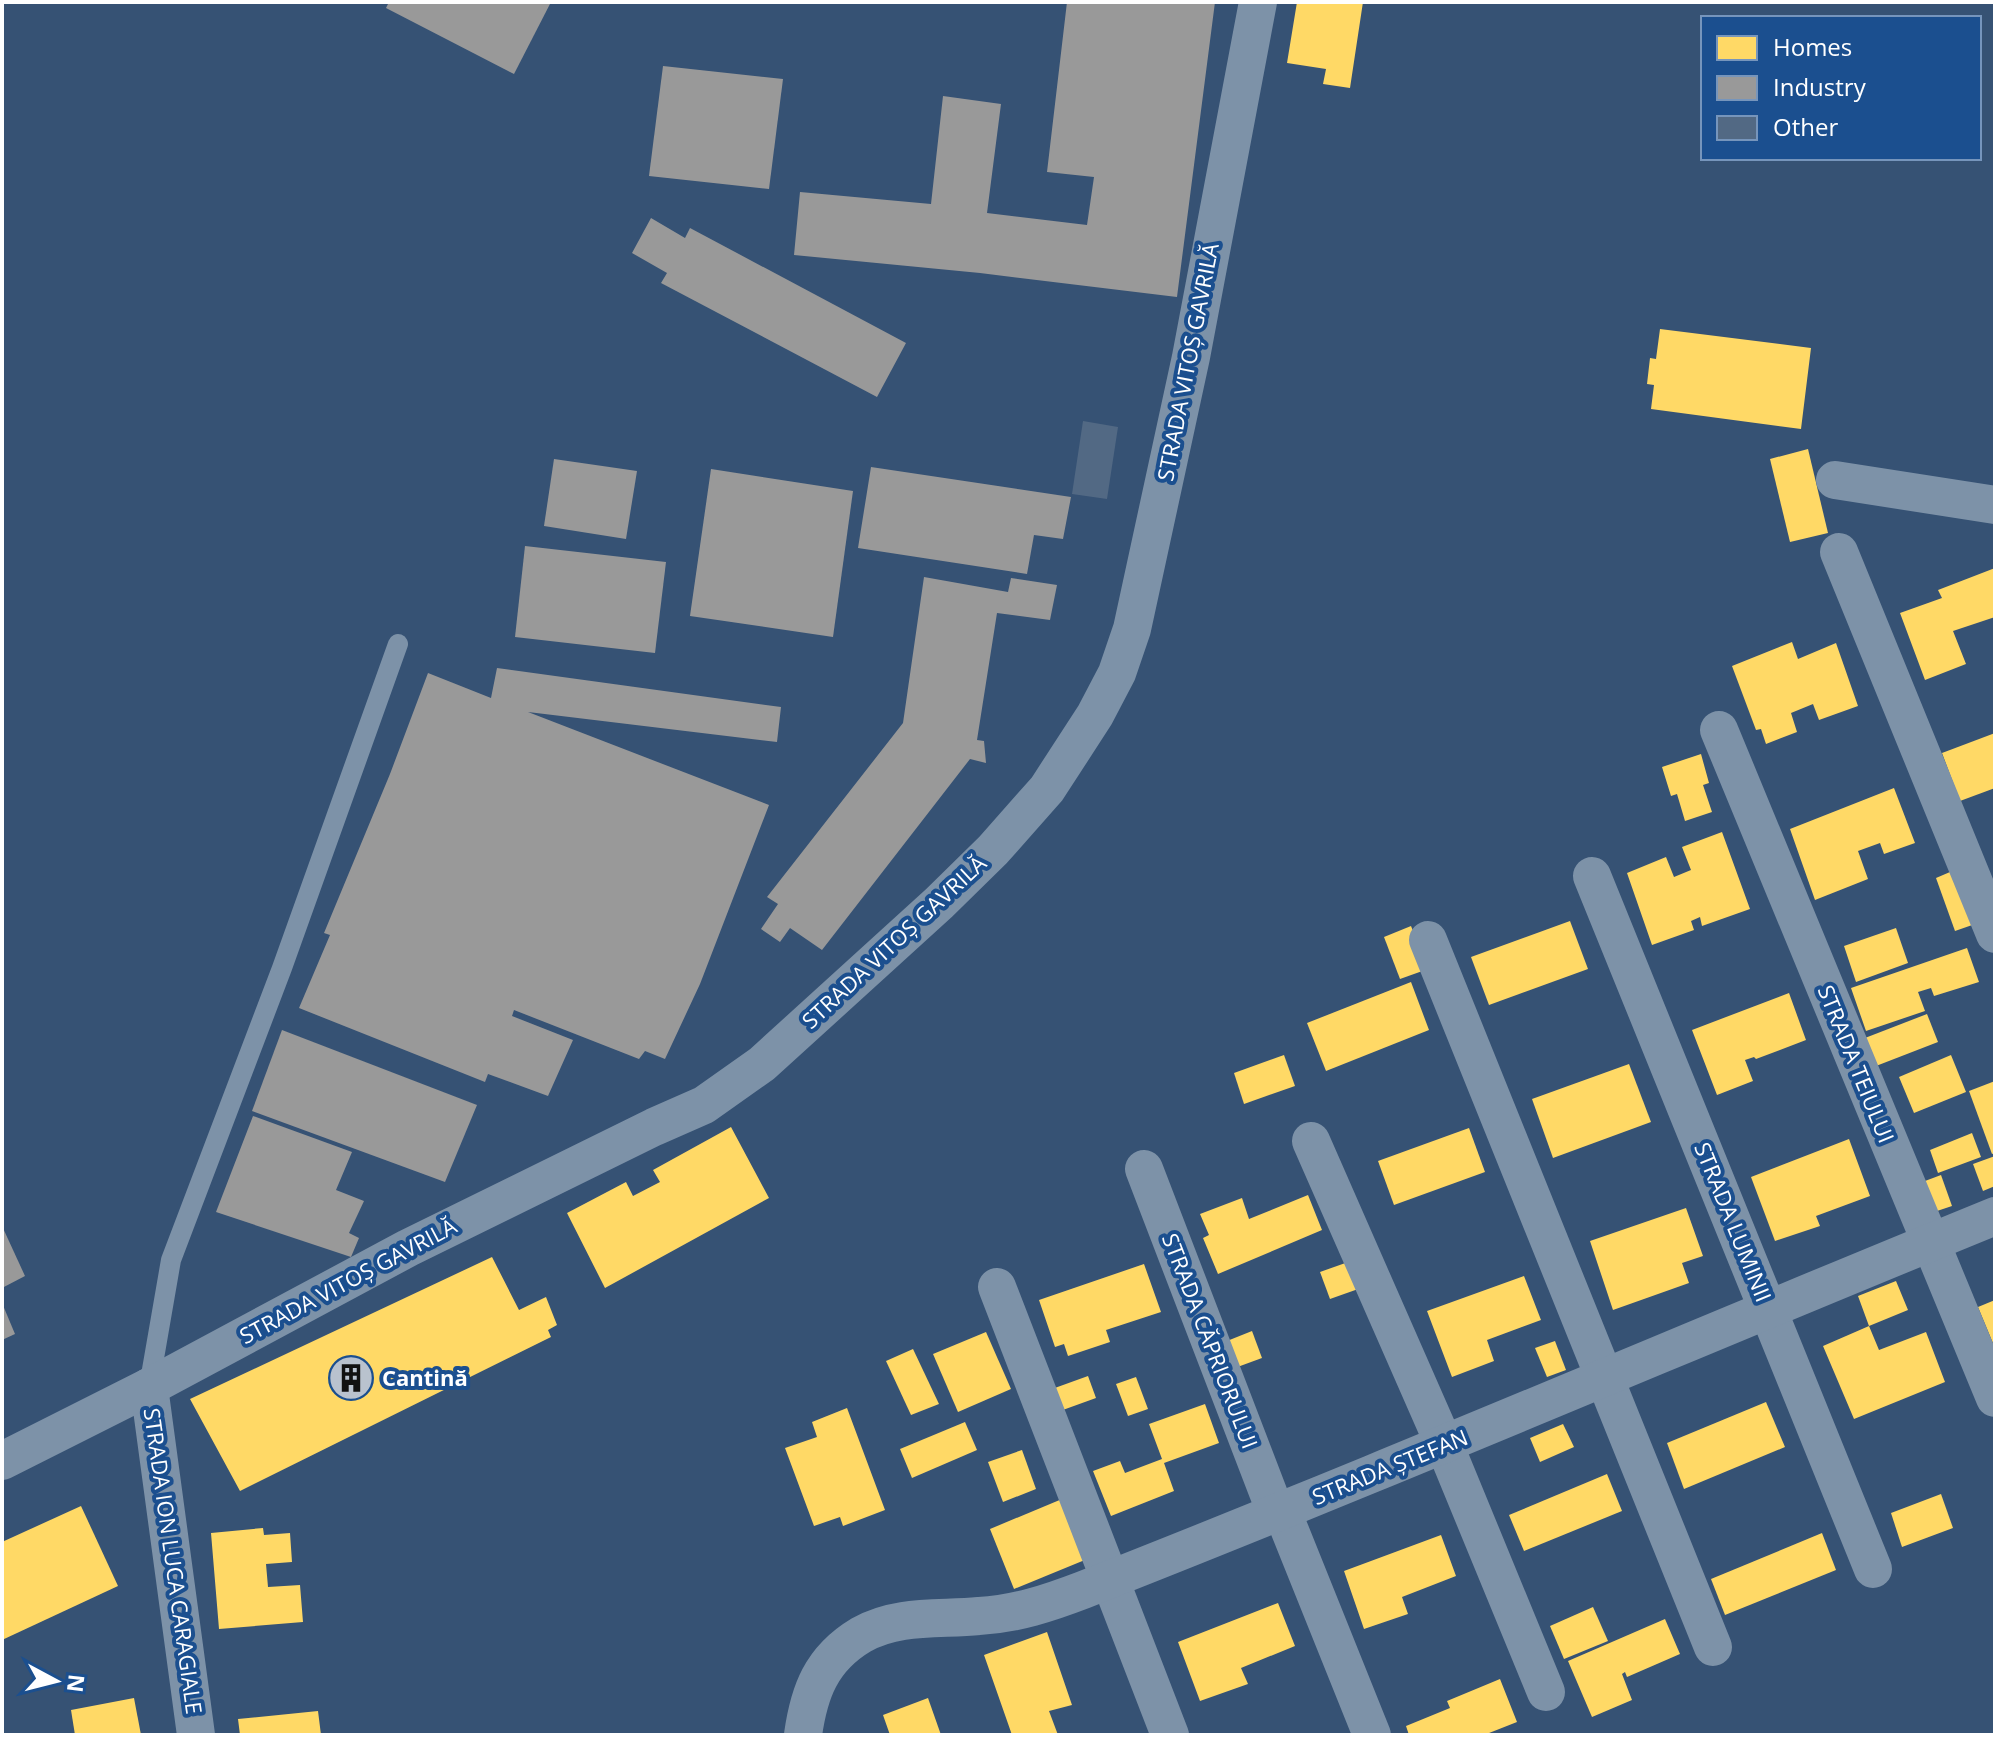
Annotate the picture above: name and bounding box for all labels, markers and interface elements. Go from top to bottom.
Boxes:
legend [1701,16,1981,160]
text: Homes [1773,30,1852,63]
text: Industry [1773,70,1867,103]
text: Other [1773,110,1838,143]
street label: STRADA VITOȘ GAVRILĂ [1149,240,1225,483]
street label: STRADA VITOȘ GAVRILĂ [795,848,992,1035]
street label: STRADA TEIULUI [1812,980,1902,1147]
street label: STRADA LUMINII [1688,1137,1780,1306]
street label: STRADA VITOȘ GAVRILĂ [234,1210,461,1350]
street label: STRADA CĂPRIORULUI [1156,1229,1266,1453]
building icon: Cantină [327,1354,375,1402]
place label: Cantină [382,1362,468,1392]
street label: STRADA ION LUCA CARAGIALE [138,1406,210,1716]
street label: STRADA ȘTEFAN [1307,1421,1472,1511]
north arrow [16,1641,96,1721]
text: N [61,1673,93,1694]

